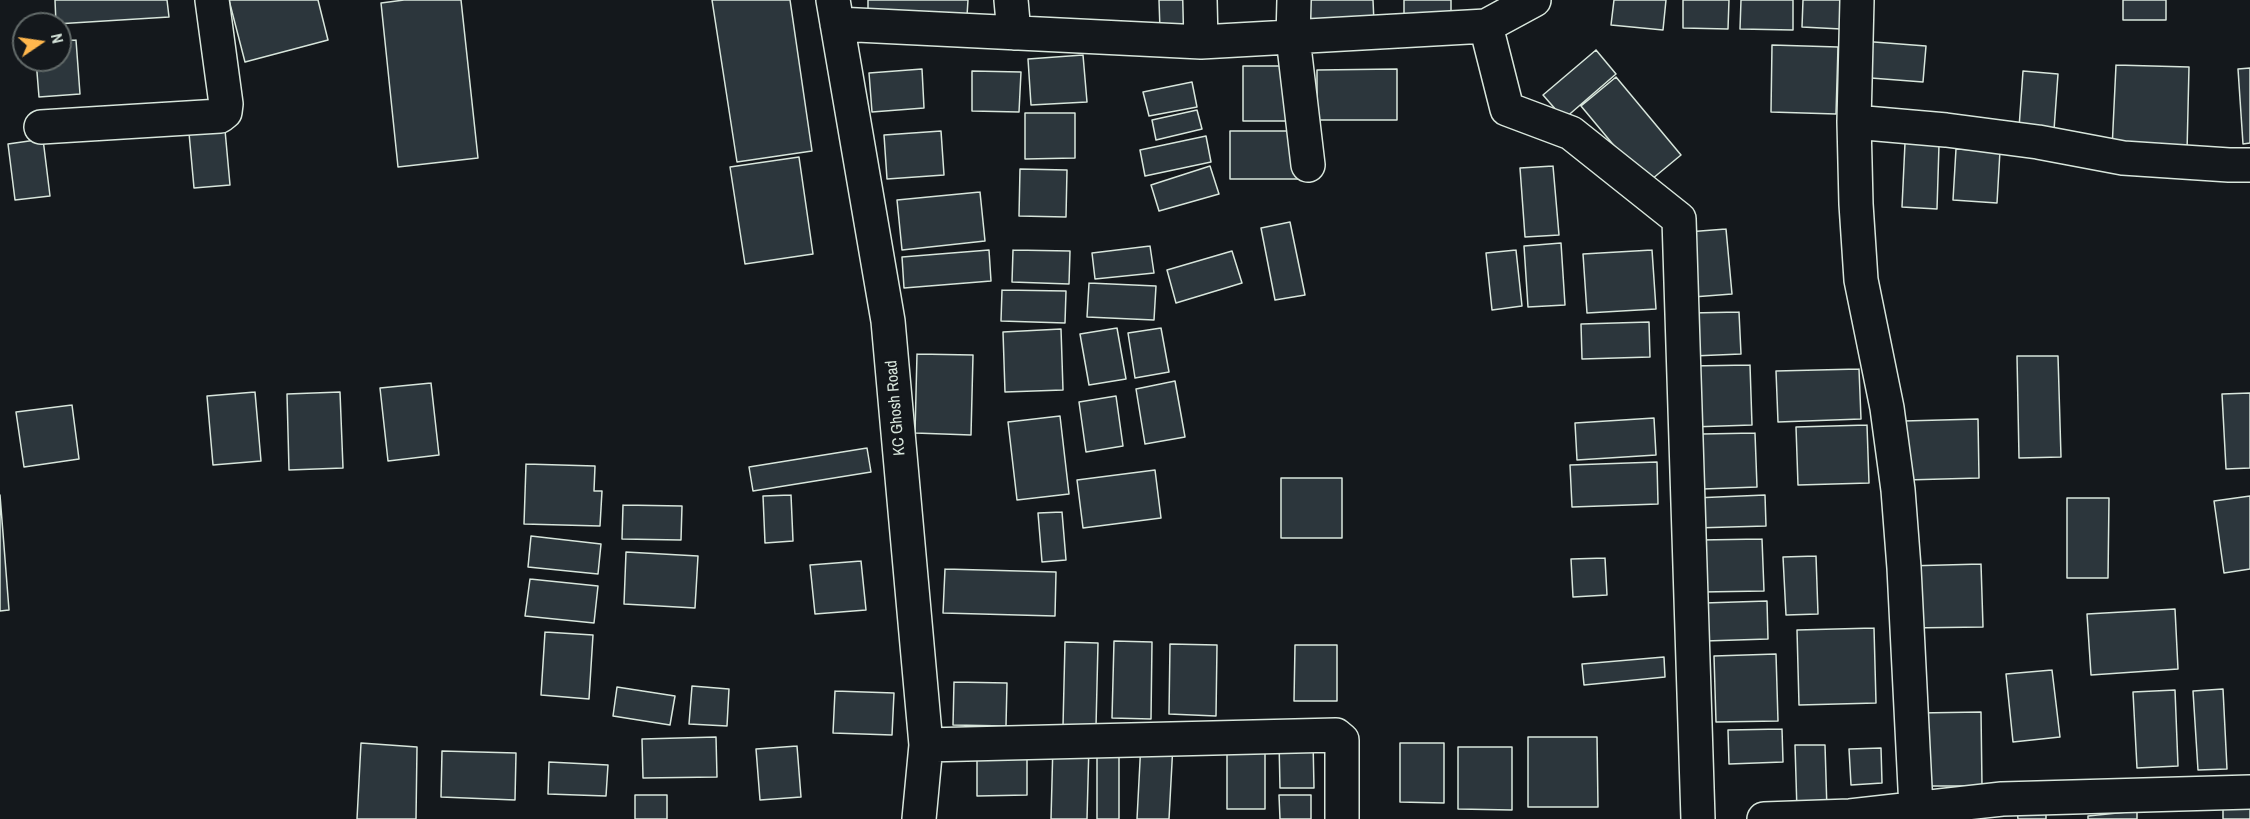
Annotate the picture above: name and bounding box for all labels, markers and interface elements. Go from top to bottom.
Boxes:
north arrow [12,12,72,72]
text: N [46,31,69,45]
street label: KC Ghosh Road [882,360,910,456]

